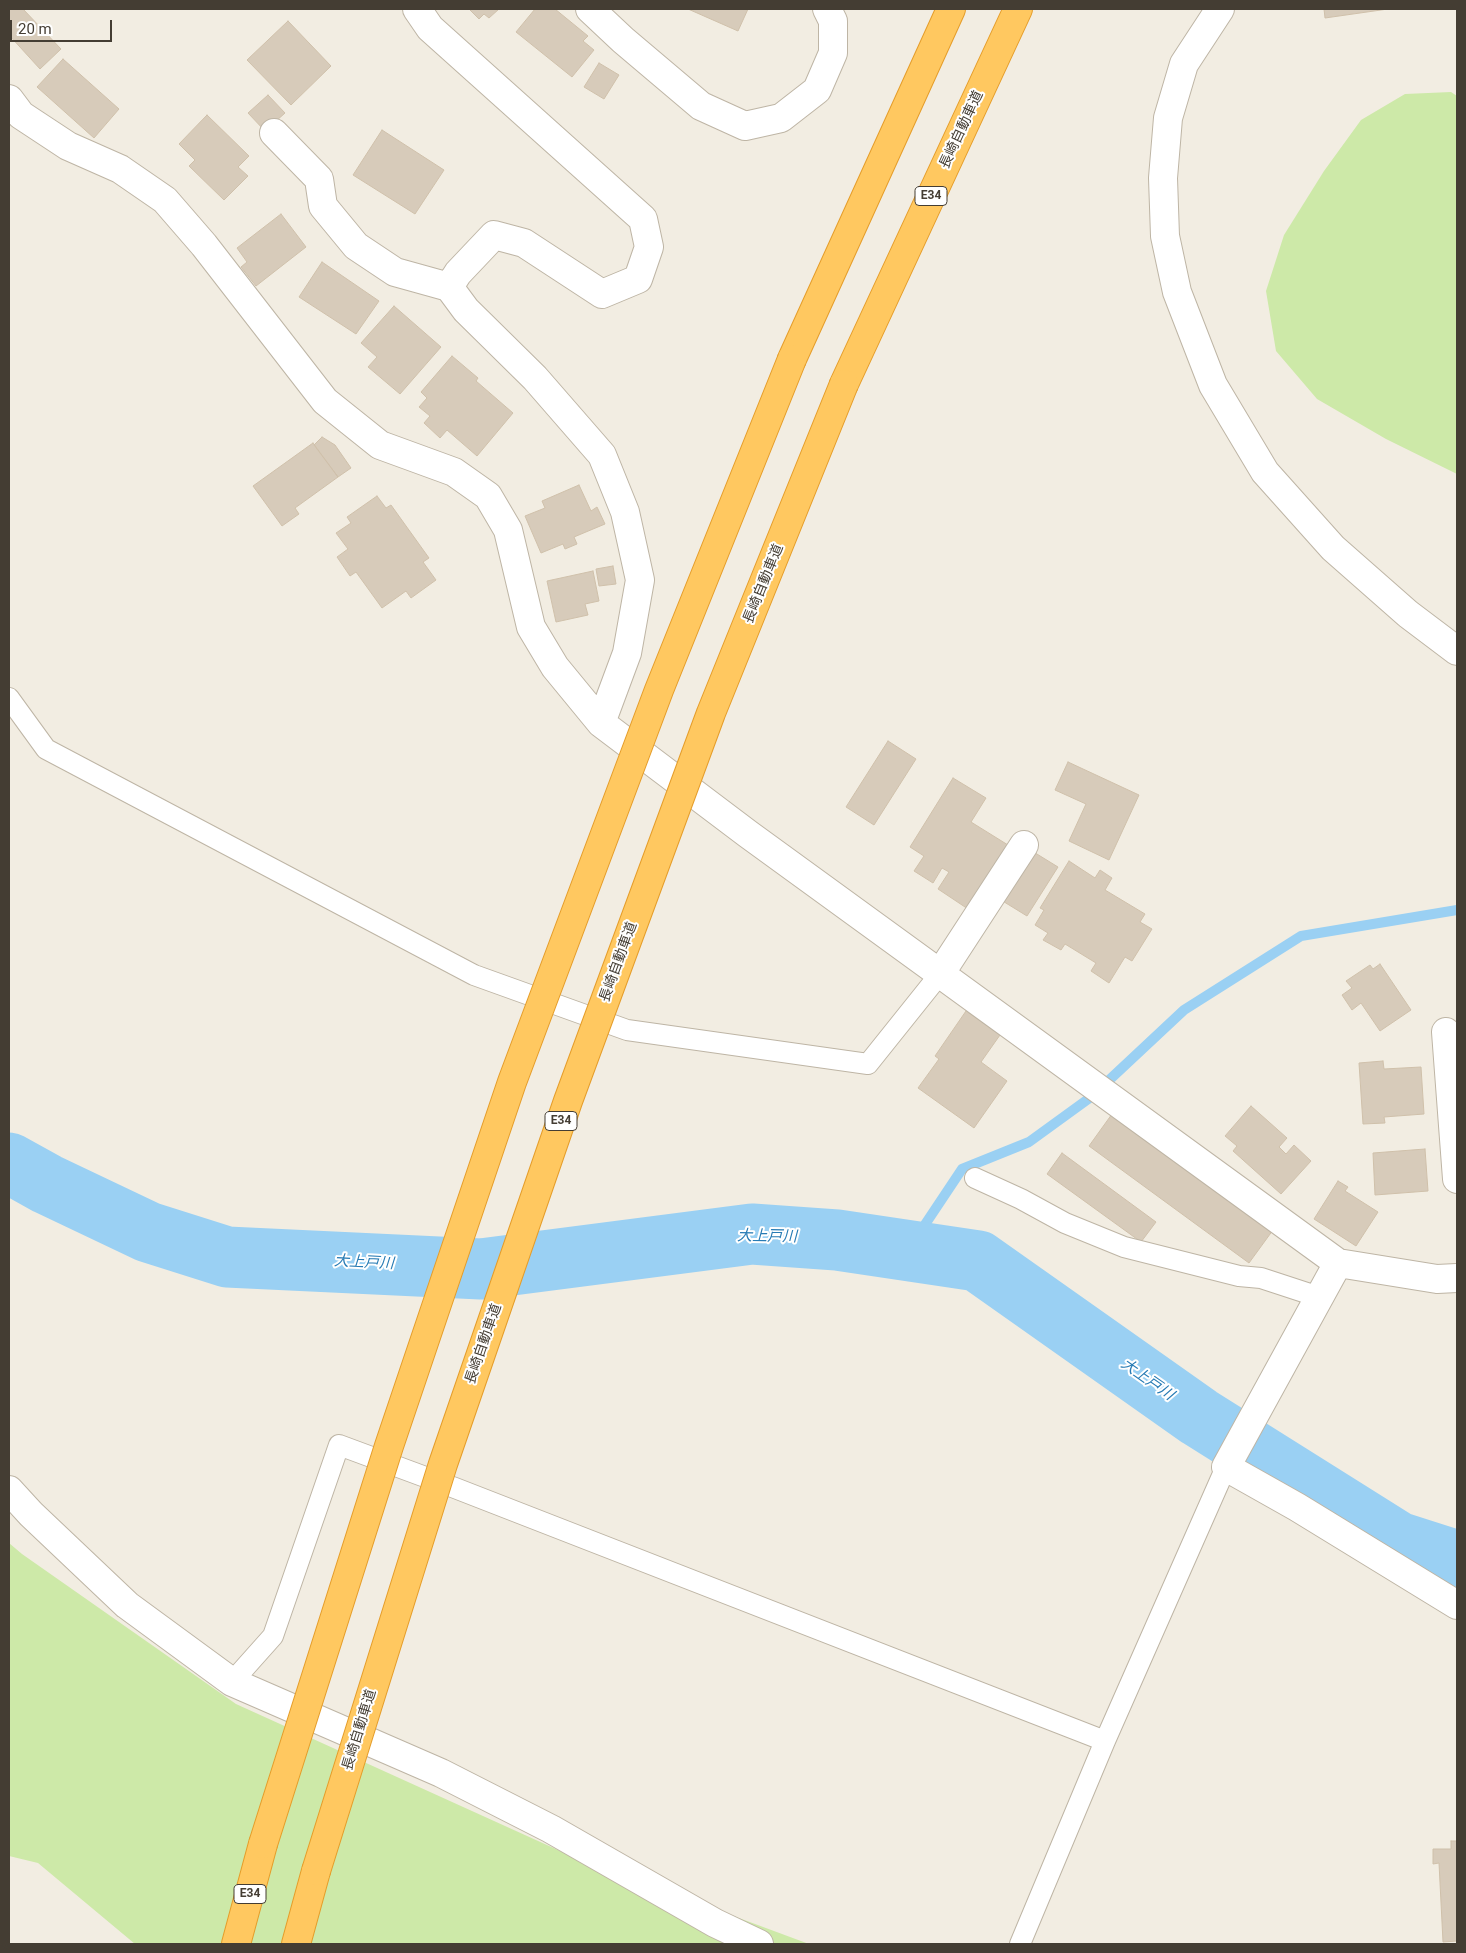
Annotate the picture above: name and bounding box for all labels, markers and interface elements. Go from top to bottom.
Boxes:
scale bar [12,10,115,42]
text: 20 m [18,20,52,38]
street label: 長崎自動車道 [937,88,987,172]
road number: E34 [915,187,947,206]
street label: 長崎自動車道 [740,542,788,626]
street label: 長崎自動車道 [597,920,641,1004]
road number: E34 [545,1112,577,1130]
water label: 大上戸川 [737,1227,797,1247]
water label: 大上戸川 [334,1252,394,1274]
street label: 長崎自動車道 [462,1302,506,1386]
water label: 大上戸川 [1117,1355,1177,1405]
street label: 長崎自動車道 [340,1687,380,1773]
road number: E34 [234,1885,266,1904]

